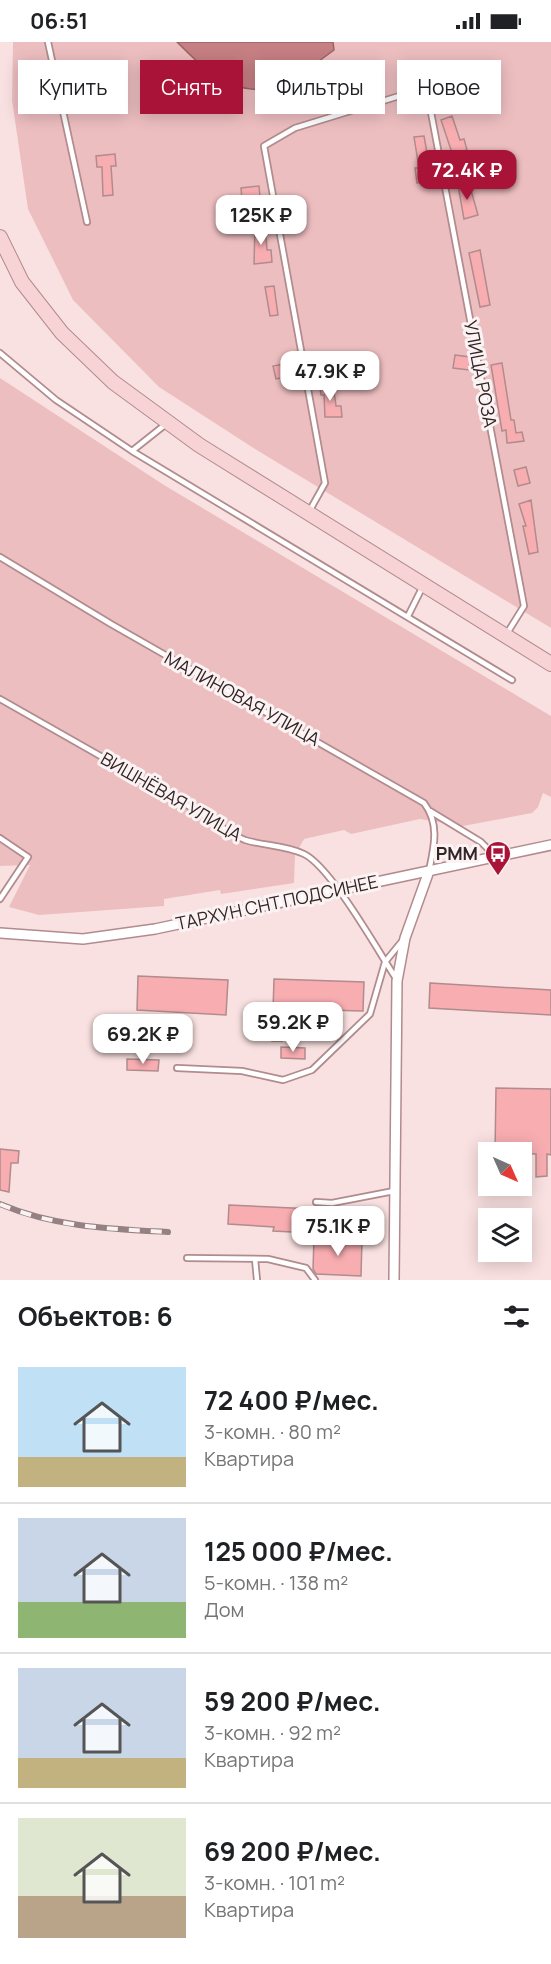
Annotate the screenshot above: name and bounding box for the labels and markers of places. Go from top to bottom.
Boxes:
pin: 72.4K ₽ [412,150,522,201]
pin: 125K ₽ [212,195,310,246]
pin: 47.9K ₽ [275,351,385,402]
bus stop icon: РММ [483,839,513,877]
place label: РММ [436,841,478,865]
pin: 59.2K ₽ [238,1002,348,1053]
pin: 69.2K ₽ [88,1014,198,1065]
pin: 75.1K ₽ [283,1206,393,1257]

